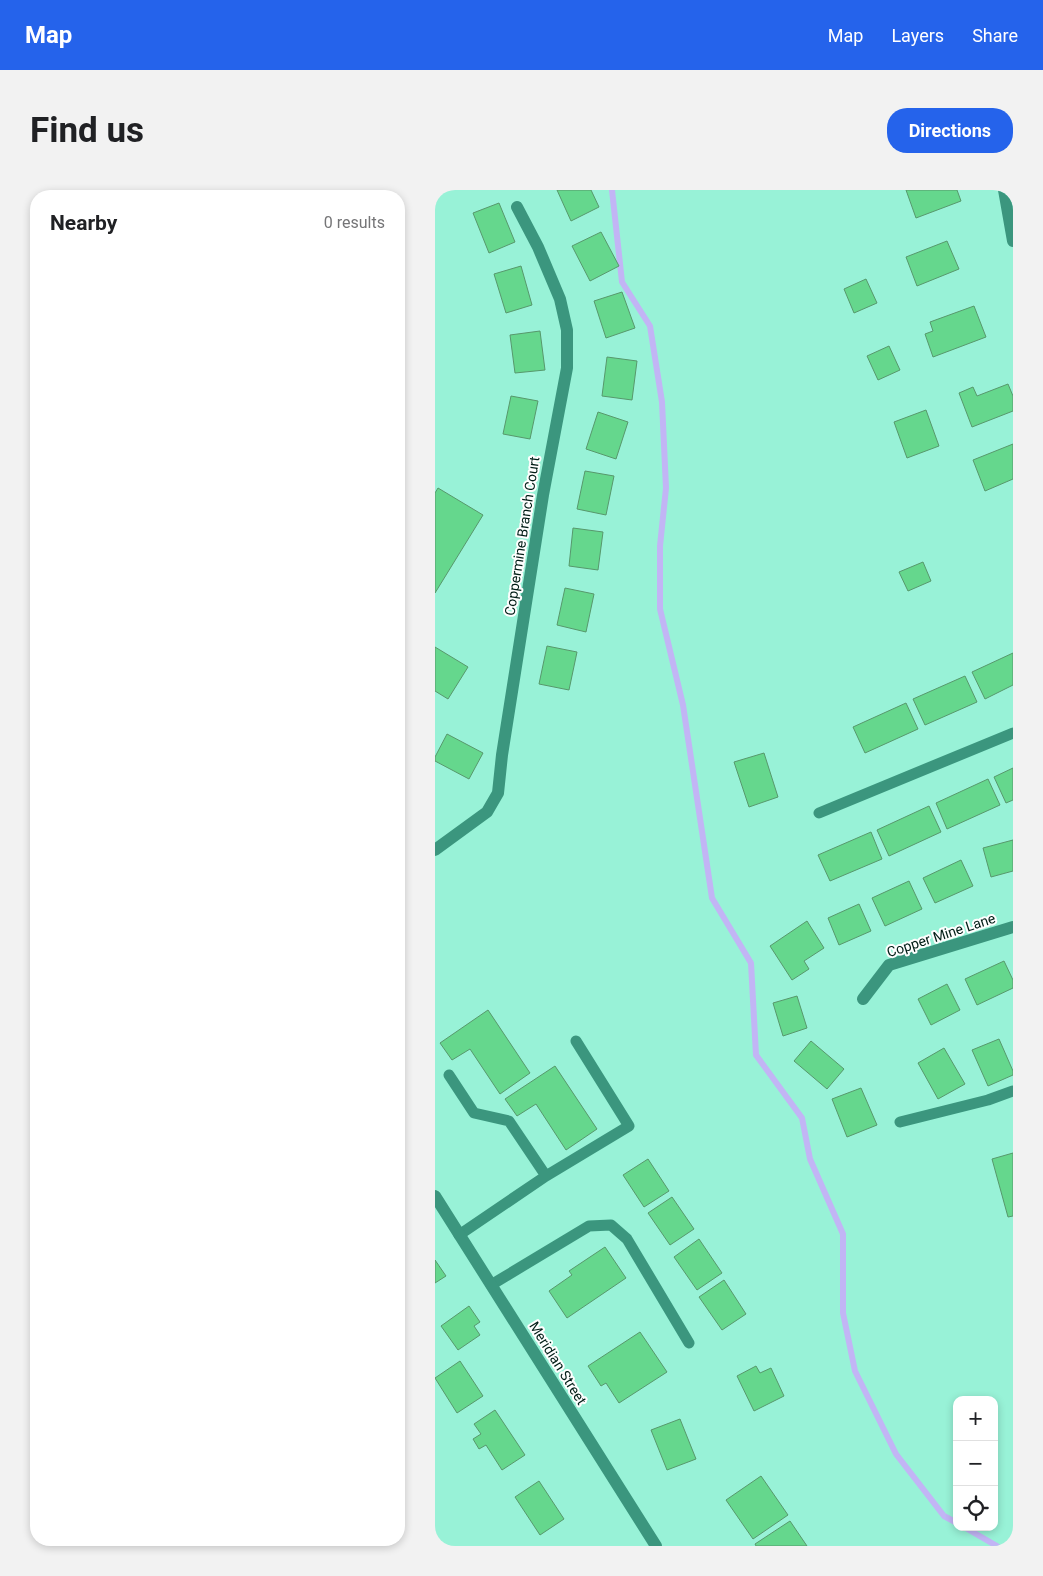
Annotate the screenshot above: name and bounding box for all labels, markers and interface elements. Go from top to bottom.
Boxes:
text: Map [25,21,72,49]
text: Map [828,25,863,46]
text: Layers [891,25,944,46]
text: Share [972,25,1018,46]
button: Directions [887,108,1013,153]
text: Find us [30,110,144,151]
text: Nearby [50,211,117,235]
text: 0 results [324,213,385,232]
street label: Coppermine Branch Court [502,455,543,617]
street label: Copper Mine Lane [885,910,997,960]
street label: Meridian Street [526,1319,590,1408]
map controls [953,1396,998,1531]
button: + [953,1396,998,1441]
button: − [953,1441,998,1486]
button: locate [953,1486,998,1531]

